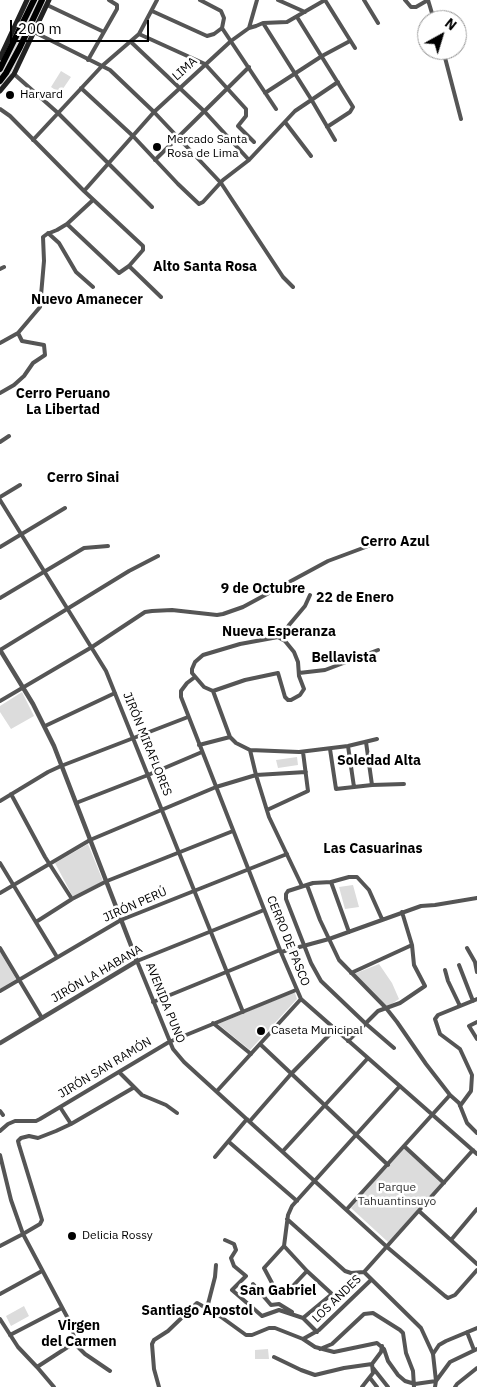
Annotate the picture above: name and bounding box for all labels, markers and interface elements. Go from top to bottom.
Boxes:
scale bar [12,10,151,42]
north arrow [417,10,467,60]
text: N [441,14,460,34]
text: 200 m [18,19,62,38]
street label: LIMA [170,54,200,84]
place label: Harvard [20,88,63,102]
marker: Harvard [4,89,16,101]
place label: Mercado Santa Rosa de Lima [167,133,247,161]
marker: Mercado Santa Rosa de Lima [151,141,163,153]
district label: Alto Santa Rosa [153,259,257,275]
district label: Nuevo Amanecer [31,292,143,308]
district label: Cerro Peruano La Libertad [16,386,110,418]
district label: Cerro Sinai [47,470,119,486]
district label: Cerro Azul [361,534,429,550]
district label: 9 de Octubre [221,581,305,597]
district label: 22 de Enero [316,590,394,606]
district label: Nueva Esperanza [222,624,336,640]
district label: Bellavista [311,650,377,666]
street label: JIRÓN MIRAFLORES [120,690,174,798]
district label: Soledad Alta [337,753,421,769]
district label: Las Casuarinas [323,841,423,857]
street label: JIRÓN PERÚ [101,885,169,925]
street label: CERRO DE PASCO [263,894,313,988]
street label: JIRÓN LA HABANA [49,942,145,1006]
street label: AVENIDA PUNO [142,961,188,1045]
place label: Caseta Municipal [271,1024,363,1038]
marker: Caseta Municipal [255,1025,267,1037]
street label: JIRÓN SAN RAMÓN [56,1034,154,1102]
park label: Parque Tahuantinsuyo [358,1181,436,1209]
place label: Delicia Rossy [82,1229,153,1243]
marker: Delicia Rossy [66,1230,78,1242]
street label: LOS ANDES [310,1272,364,1326]
district label: San Gabriel [240,1283,316,1299]
district label: Santiago Apostol [141,1303,253,1319]
district label: Virgen del Carmen [41,1318,117,1350]

